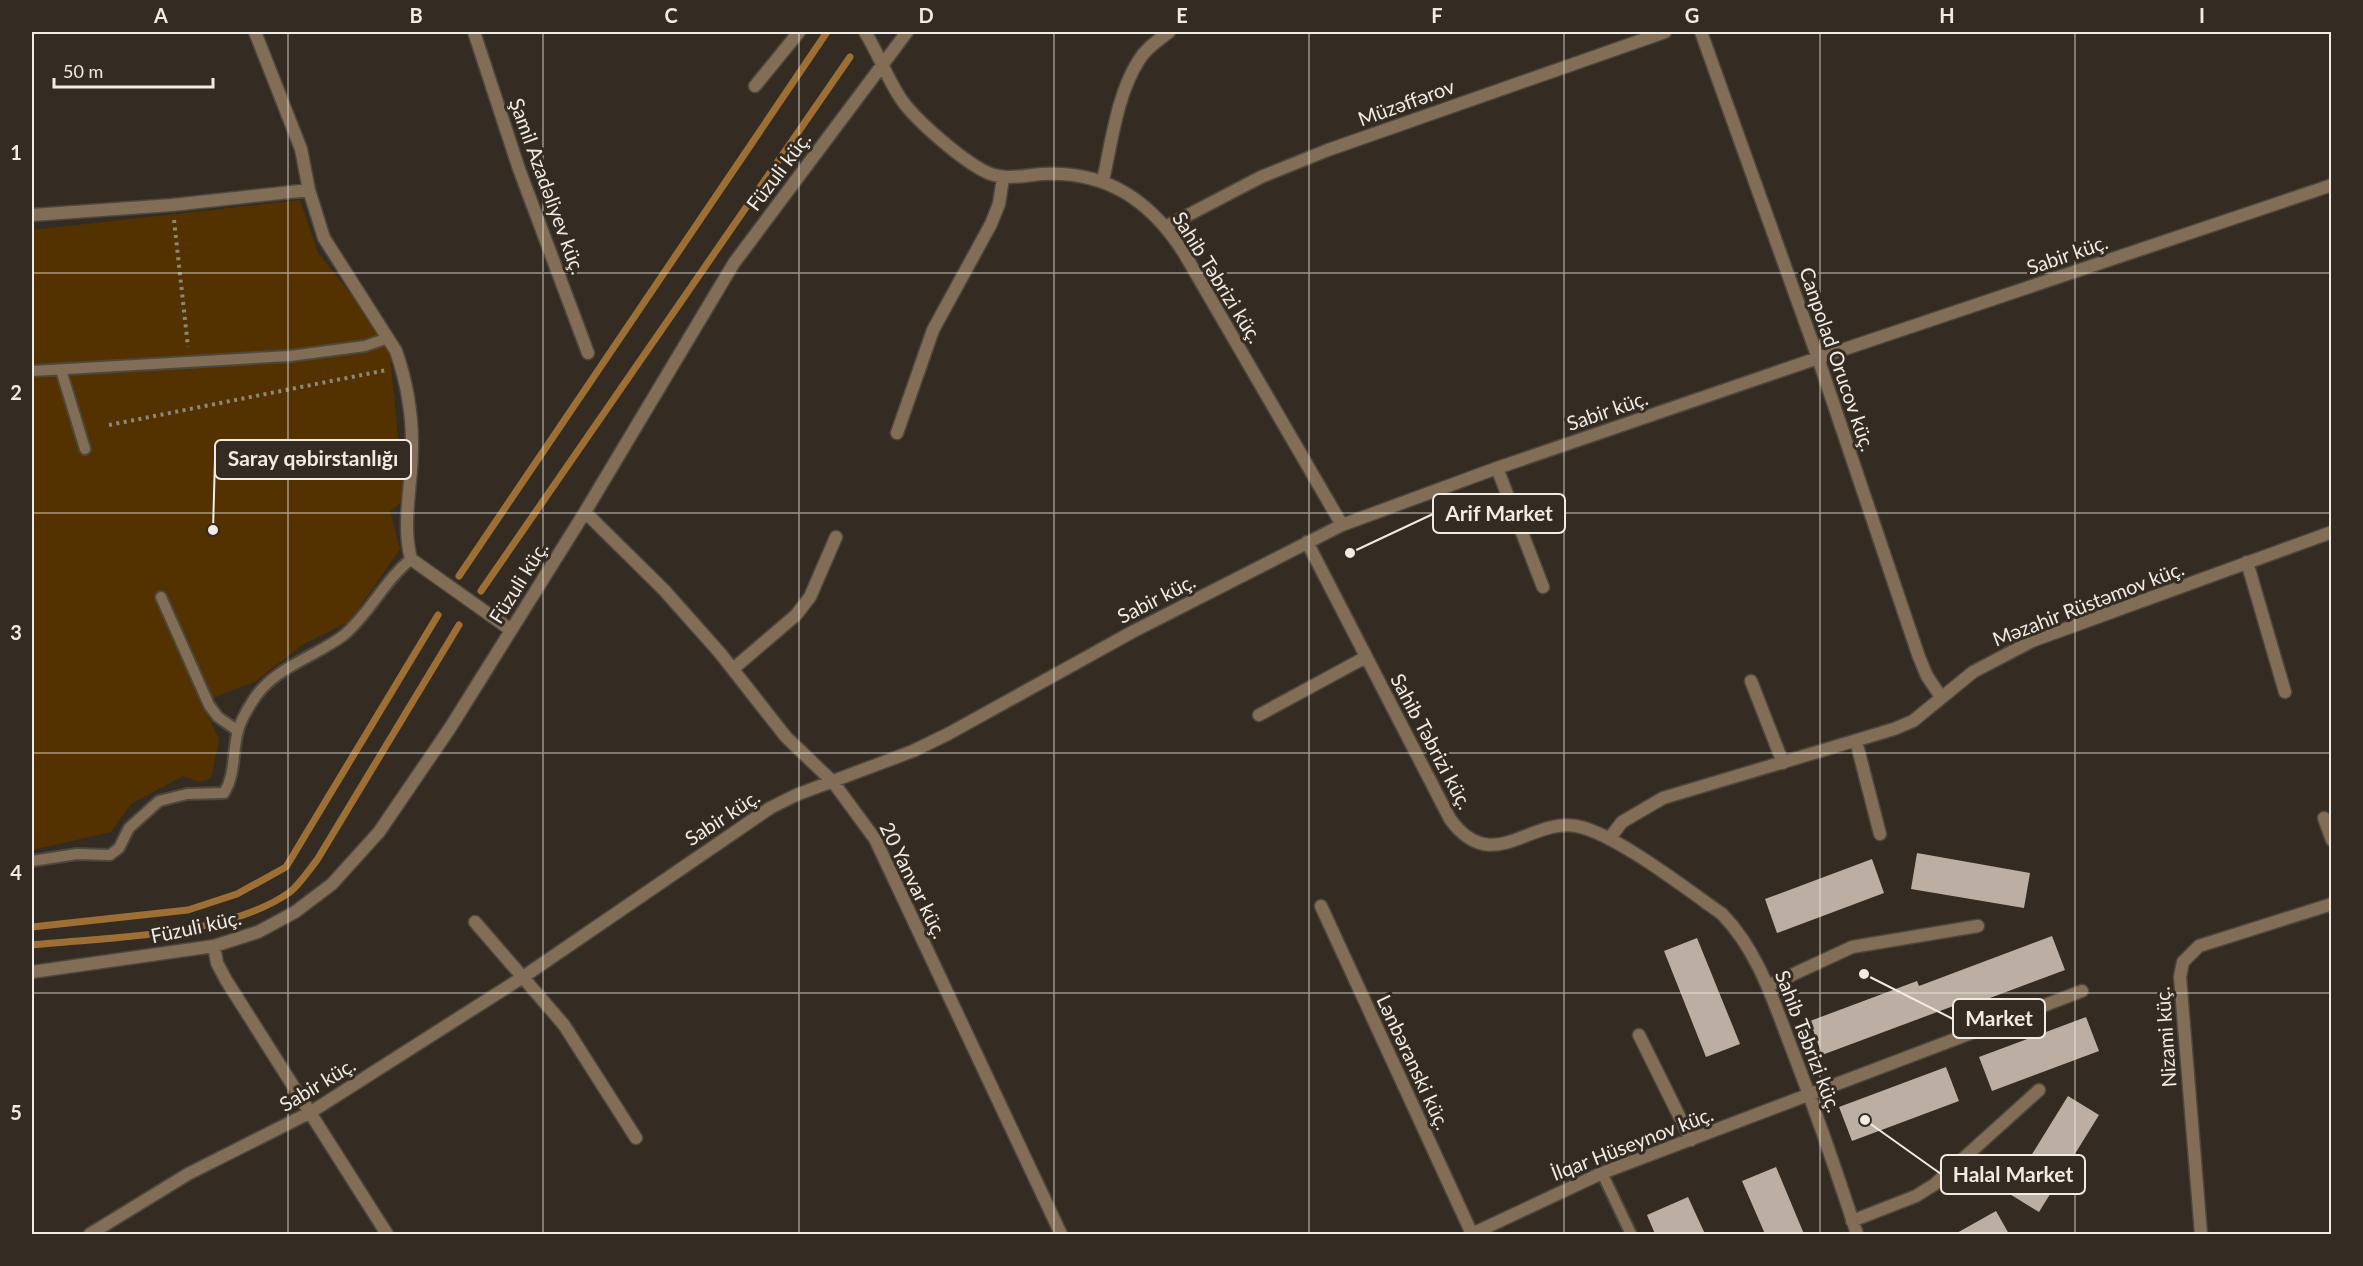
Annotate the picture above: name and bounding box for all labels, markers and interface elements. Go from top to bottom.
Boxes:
text: A [153,3,168,27]
text: B [409,3,423,27]
text: C [664,3,678,27]
text: D [918,3,934,27]
text: E [1176,3,1188,27]
text: F [1431,3,1443,27]
text: G [1685,3,1699,27]
text: H [1939,3,1955,27]
text: I [2199,3,2205,27]
scale bar [54,51,213,89]
text: 50 m [63,60,103,82]
street label: Müzəffərov [1354,73,1458,131]
street label: Şamil Azadəliyev küç. [505,95,591,277]
street label: Füzuli küç. [741,127,815,215]
text: 1 [10,140,22,164]
street label: Sahib Təbrizi küç. [1168,207,1268,347]
street label: Sabir küç. [2023,229,2111,279]
street label: Canpolad Orucov küç. [1795,264,1881,454]
text: 2 [10,380,22,404]
street label: Sabir küç. [1563,385,1651,435]
callout: Saray qəbirstanlığı [215,440,411,479]
text: Saray qəbirstanlığı [228,445,398,470]
callout: Arif Market [1433,494,1565,533]
text: Arif Market [1444,500,1553,525]
street label: Füzuli küç. [483,537,553,627]
street label: Məzahir Rüstəmov küç. [1989,555,2187,651]
street label: Sabir küç. [1113,568,1199,628]
text: 3 [10,620,22,644]
street label: Sahib Təbrizi küç. [1386,669,1478,813]
street label: Sabir küç. [680,784,764,850]
street label: 20 Yanvar küç. [876,818,952,942]
text: 4 [10,860,22,884]
street label: Füzuli küç. [148,905,244,947]
street label: Sahib Təbrizi küç. [1771,967,1847,1115]
street label: Nizami küç. [2150,986,2180,1088]
street label: Lənbəranski küç. [1372,991,1456,1133]
callout: Market [1953,999,2045,1038]
text: Market [1965,1005,2033,1030]
street label: Sabir küç. [275,1052,359,1116]
text: 5 [10,1100,22,1124]
street label: İlqar Hüseynov küç. [1548,1101,1716,1185]
callout: Halal Market [1941,1155,2085,1194]
text: Halal Market [1953,1161,2073,1186]

